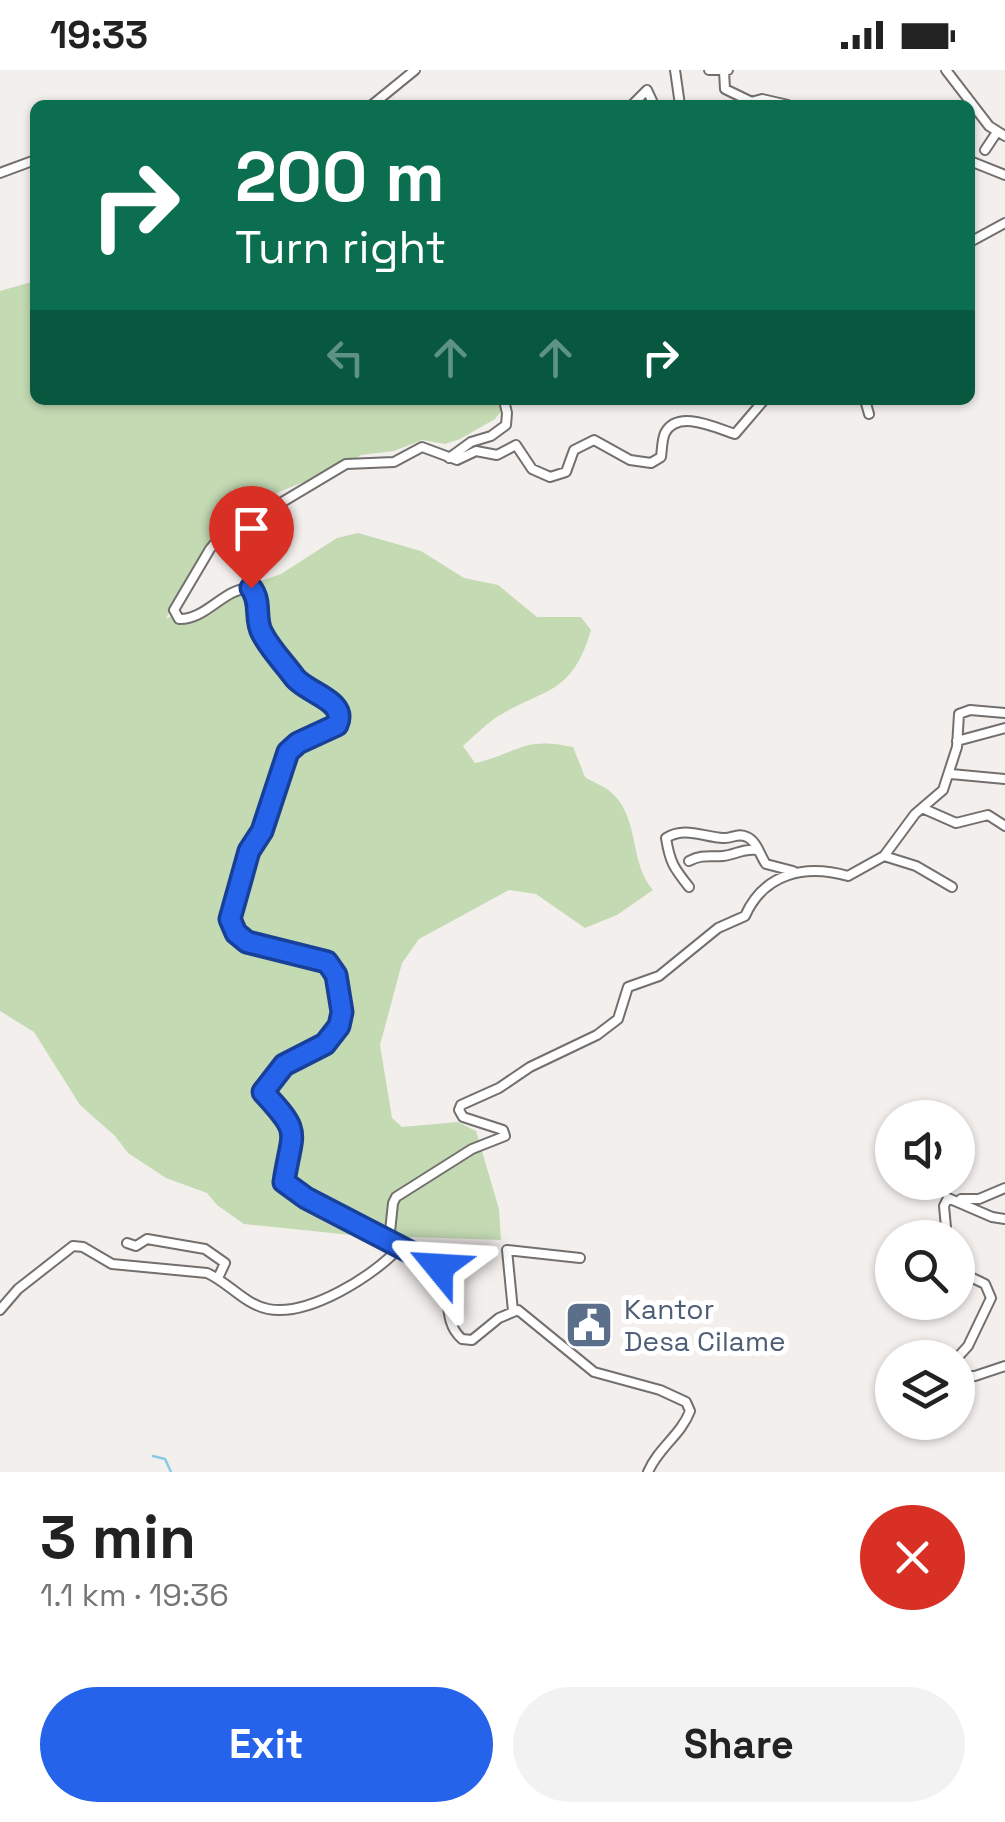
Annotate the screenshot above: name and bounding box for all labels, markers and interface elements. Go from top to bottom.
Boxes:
text: 19:33 [50,11,148,59]
text: 200 m [235,132,445,221]
icon: right [70,140,200,270]
text: Turn right [235,219,446,276]
icon: left [318,330,373,385]
icon: ahead [423,330,478,385]
icon: ahead [528,330,583,385]
icon: right [633,330,688,385]
pin [209,486,294,589]
icon: arrive [224,501,279,556]
map controls [875,1100,975,1440]
button: sound [875,1100,975,1200]
position arrow [387,1215,491,1319]
button: search [875,1220,975,1320]
place label: Kantor Desa Cilame [624,1291,786,1359]
public building icon: Kantor Desa Cilame [563,1299,615,1351]
button: layers [875,1340,975,1440]
text: 3 min [40,1499,196,1576]
button: close [860,1505,965,1610]
text: 1.1 km · 19:36 [40,1575,229,1615]
button: Exit [40,1687,493,1802]
button: Share [513,1687,965,1802]

